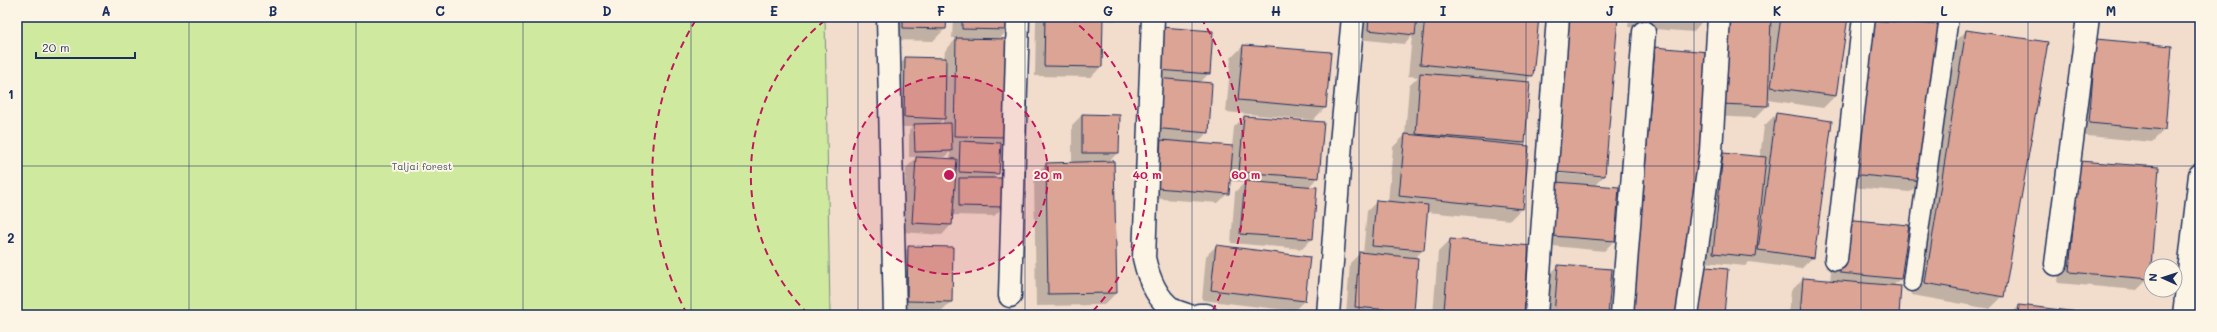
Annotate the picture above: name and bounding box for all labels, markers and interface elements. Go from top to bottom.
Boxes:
text: A [101,2,111,19]
text: B [269,2,278,19]
text: C [435,2,445,19]
text: D [602,2,612,19]
text: E [770,2,778,19]
text: F [937,2,945,19]
text: G [1103,2,1113,19]
text: H [1271,2,1281,19]
text: I [1440,2,1447,19]
text: J [1606,2,1614,19]
text: K [1773,2,1782,19]
text: L [1940,2,1948,19]
text: M [2106,2,2116,19]
scale bar [36,34,135,60]
text: 20 m [42,39,70,55]
text: 1 [8,85,14,102]
park label: Taljai forest [392,159,452,173]
text: 20 m [1034,166,1062,182]
text: 40 m [1132,166,1162,182]
text: 60 m [1232,166,1260,182]
centre of rings [942,168,956,182]
text: 2 [7,229,15,246]
north arrow [2143,258,2183,298]
text: N [2145,273,2160,282]

